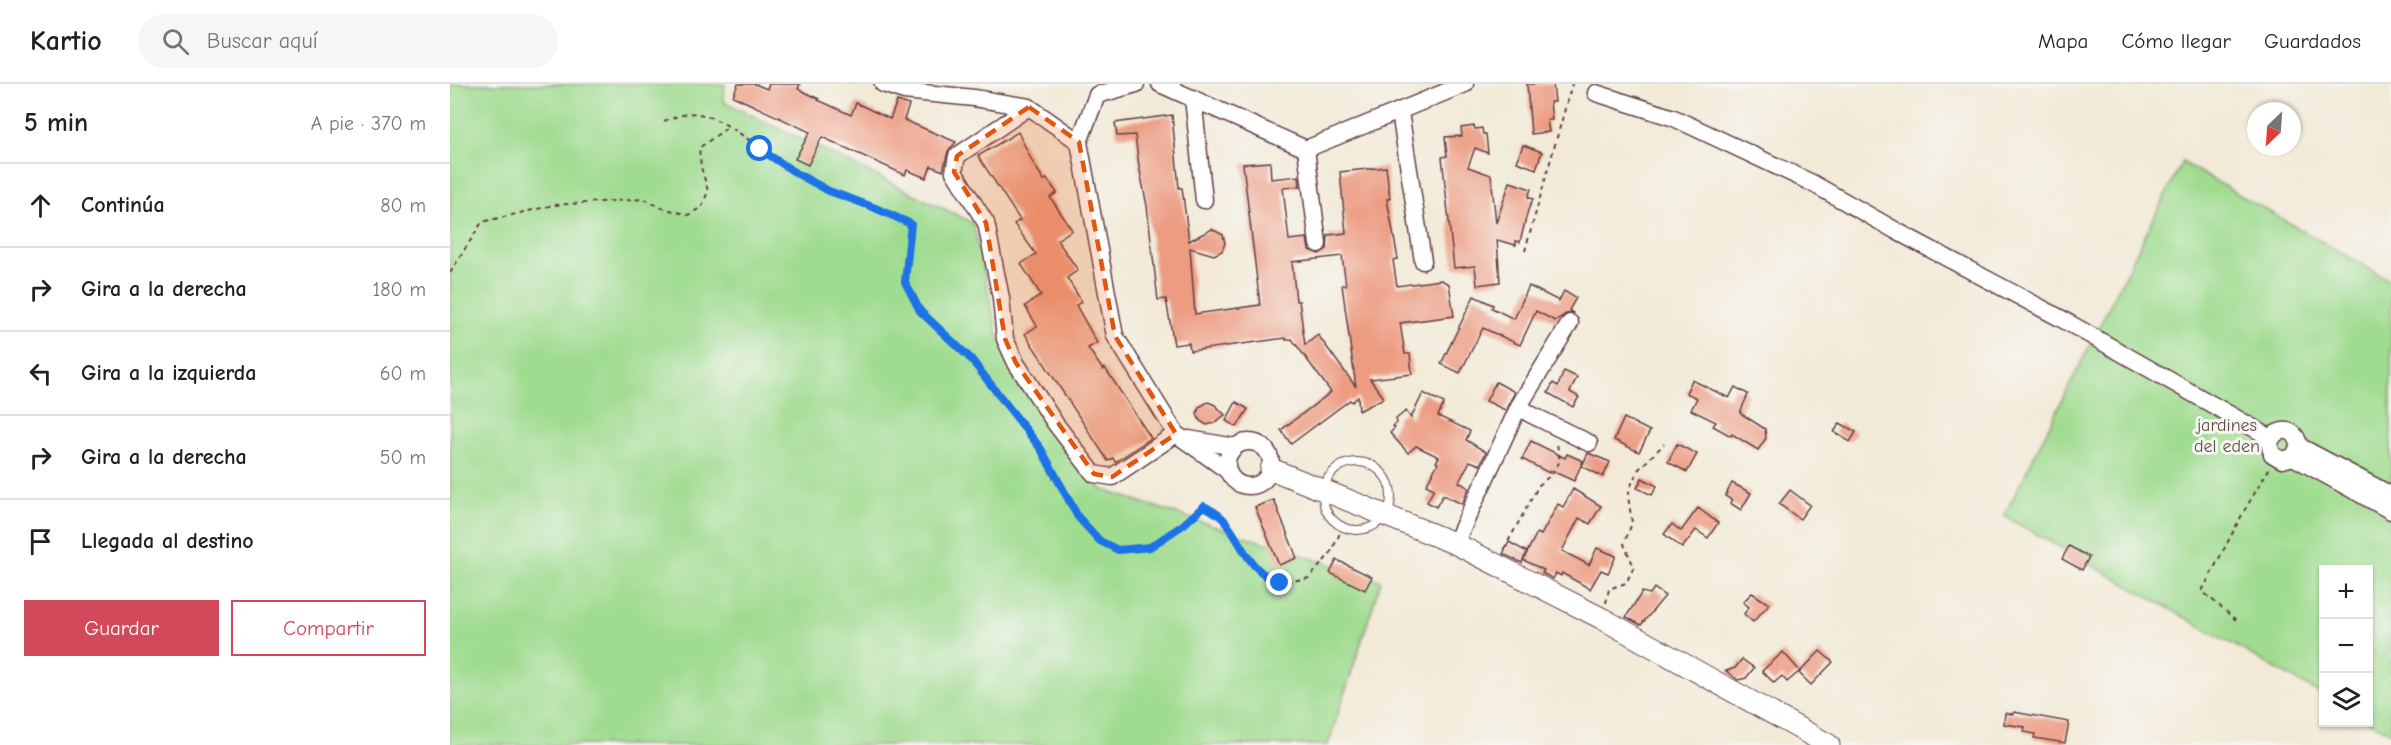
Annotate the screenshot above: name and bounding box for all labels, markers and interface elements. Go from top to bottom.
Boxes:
search box [138,14,558,68]
text: Kartio [30,25,102,57]
icon: search [159,25,192,58]
text: Buscar aquí [207,28,318,54]
text: Mapa [2038,29,2088,53]
text: Cómo llegar [2121,29,2231,53]
text: Guardados [2264,29,2361,53]
north arrow [2247,102,2301,156]
text: 5 min [24,108,88,138]
text: A pie · 370 m [311,112,426,135]
route start [746,135,772,161]
icon: ahead [24,189,57,222]
text: Continúa [81,192,165,218]
text: 80 m [380,194,426,217]
icon: right [24,273,57,306]
text: Gira a la derecha [81,276,247,302]
text: 180 m [372,278,426,301]
icon: left [24,357,57,390]
text: Gira a la izquierda [81,360,256,386]
text: 60 m [380,362,426,385]
park label: jardines del eden [2194,415,2260,457]
icon: right [24,441,57,474]
text: Gira a la derecha [81,444,247,470]
text: 50 m [380,446,426,469]
icon: arrive [24,525,57,558]
text: Llegada al destino [81,528,254,554]
map controls [2319,565,2373,727]
button: + [2319,565,2373,619]
route end [1266,569,1292,595]
button: Guardar [24,600,219,656]
button: Compartir [231,600,426,656]
button: − [2319,619,2373,673]
button: layers [2319,673,2373,727]

